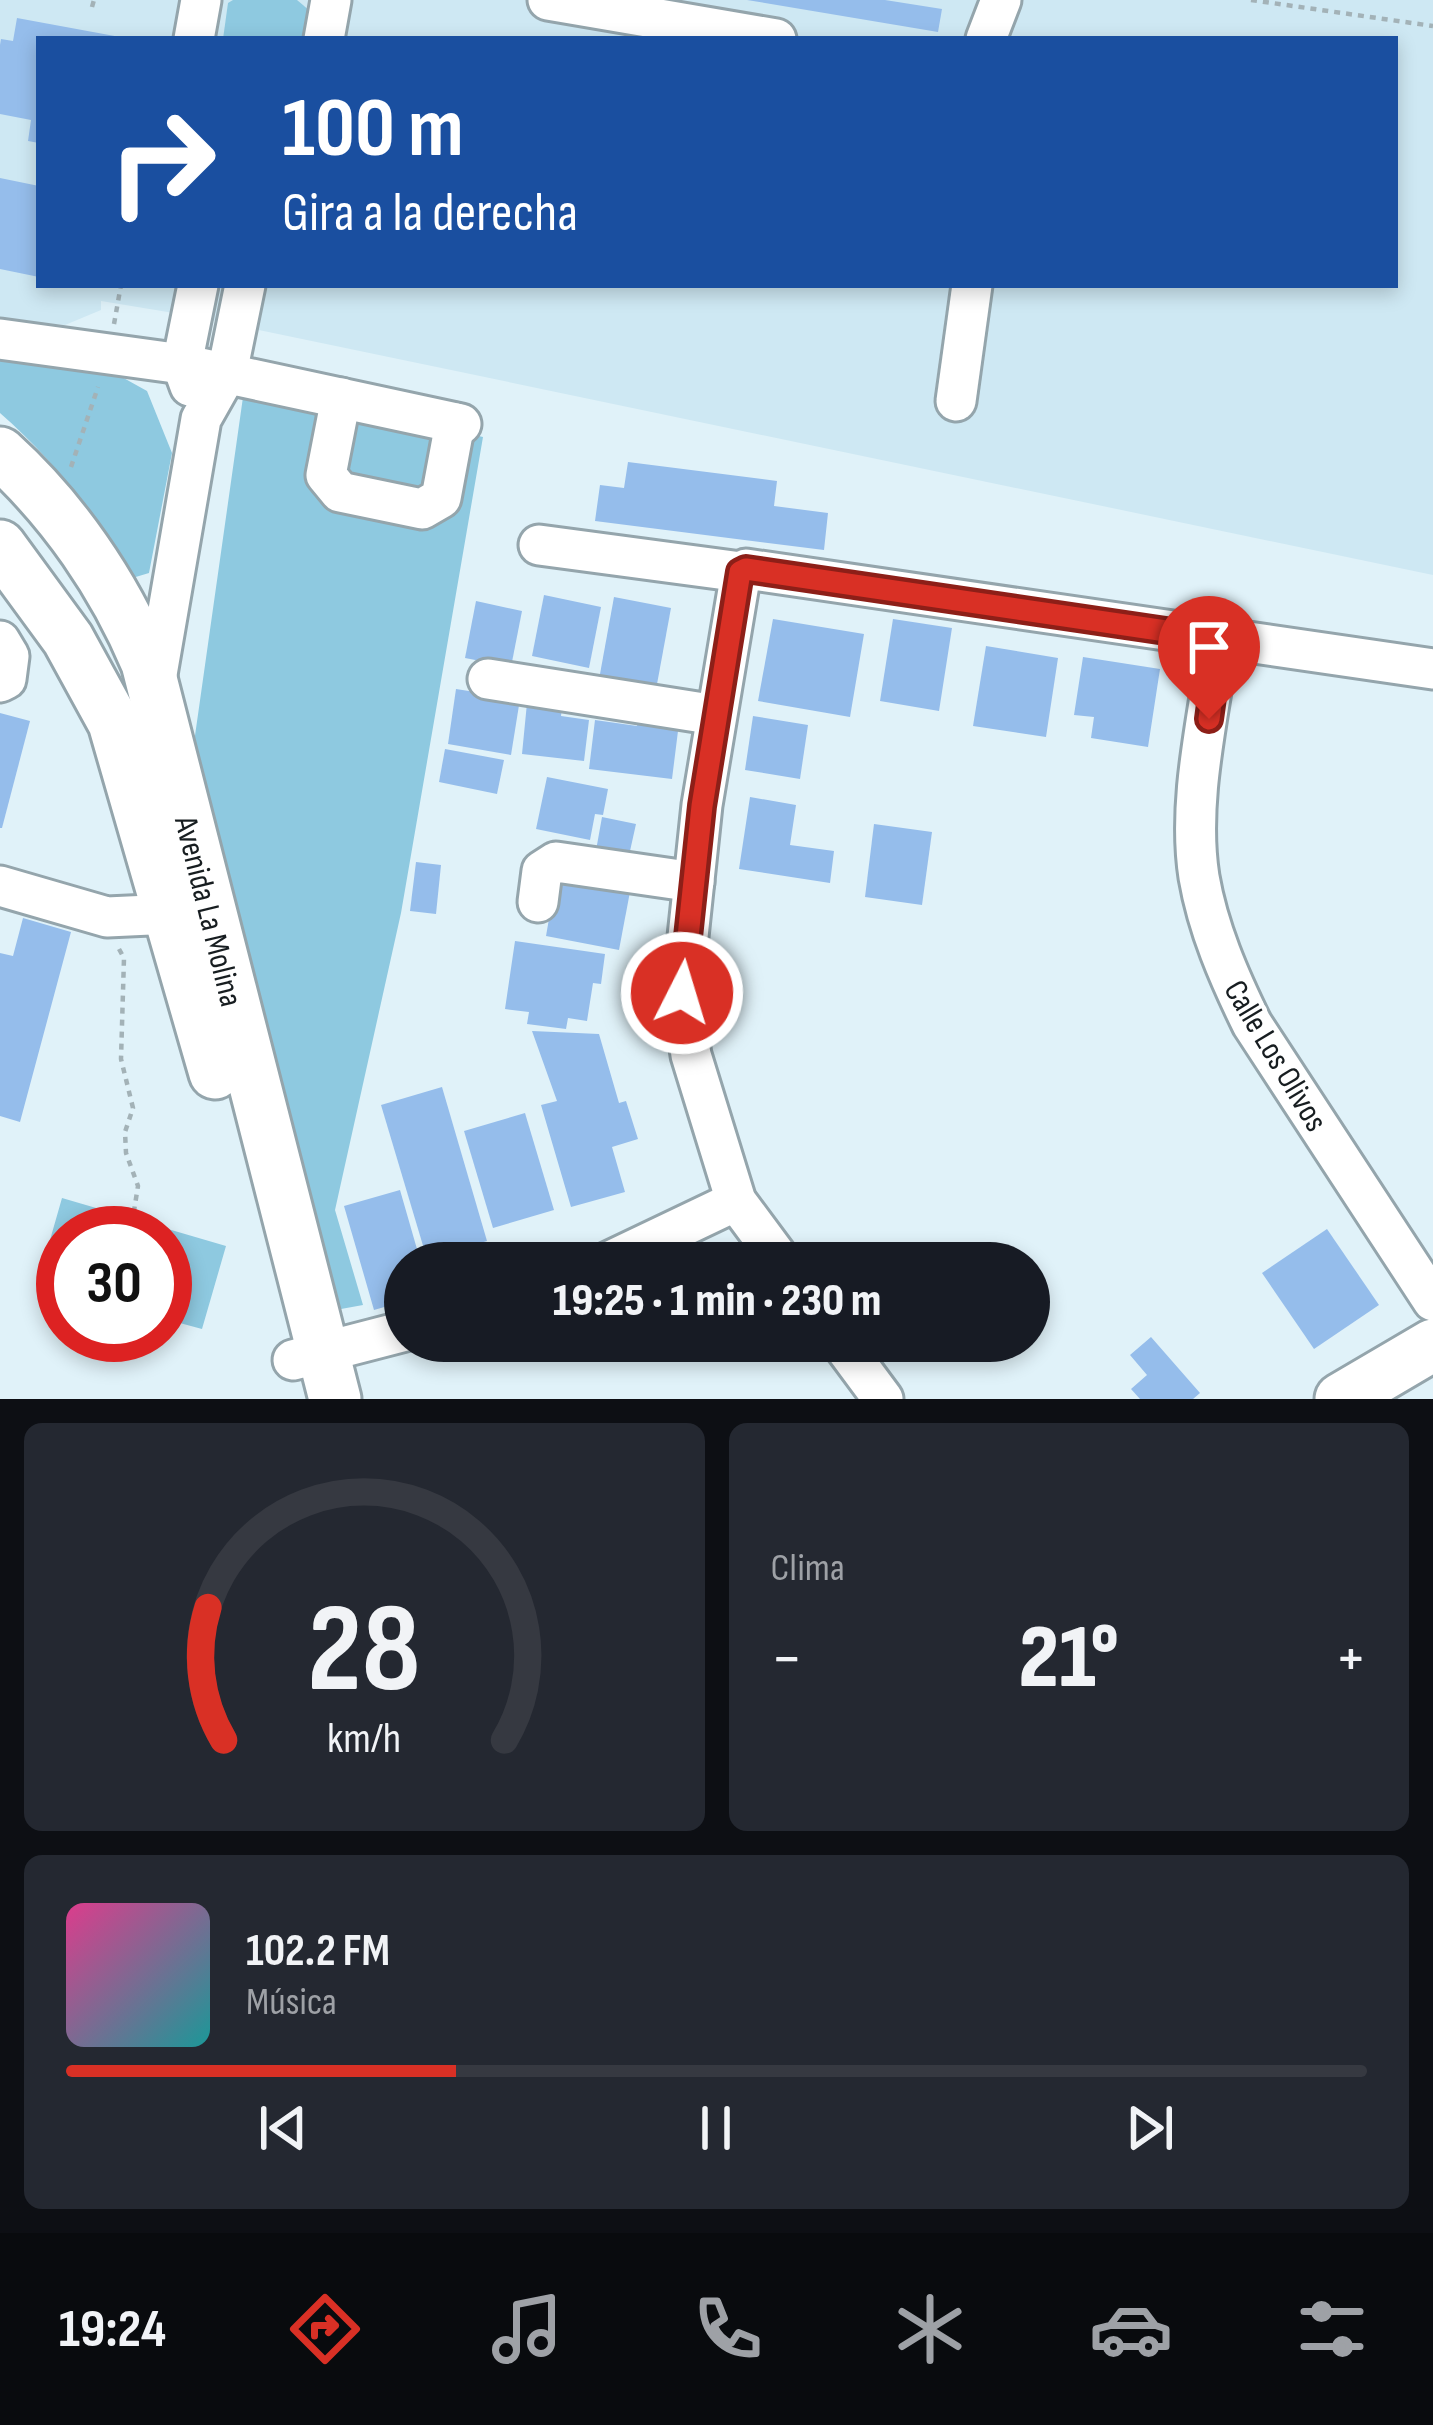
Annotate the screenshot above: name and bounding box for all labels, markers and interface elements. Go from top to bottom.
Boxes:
text: 100 m [282,79,464,180]
icon: right [84,84,240,240]
text: Gira a la derecha [282,181,578,246]
pin [1158,596,1260,719]
icon: arrive [1176,614,1242,680]
street label: Avenida La Molina [165,811,251,1011]
position arrow [619,930,745,1056]
street label: Calle Los Olivos [1215,973,1336,1139]
speed limit sign: 30 [36,1206,192,1362]
text: 19:25 · 1 min · 230 m [553,1274,881,1329]
text: Clima [771,1545,845,1592]
text: 28 [307,1577,421,1726]
text: 21° [1019,1605,1119,1713]
text: − [771,1620,803,1699]
text: + [1335,1620,1367,1699]
text: km/h [327,1713,401,1765]
text: 102.2 FM [246,1924,390,1979]
text: Música [246,1979,337,2026]
icon: previous [250,2095,316,2161]
icon: pause [683,2095,749,2161]
icon: next [1117,2095,1183,2161]
icon: directions [283,2287,367,2371]
icon: music [485,2287,569,2371]
icon: phone [686,2287,770,2371]
icon: climate [888,2287,972,2371]
icon: car [1089,2287,1173,2371]
icon: filters [1290,2287,1374,2371]
text: 19:24 [59,2297,166,2362]

